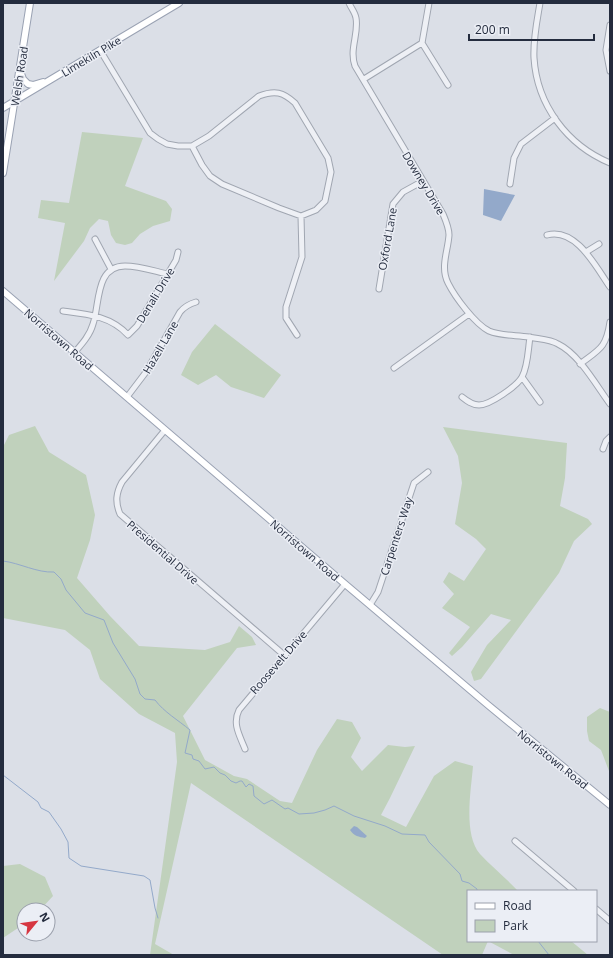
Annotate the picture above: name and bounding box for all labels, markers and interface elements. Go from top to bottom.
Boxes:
scale bar [469,16,594,42]
text: 200 m [475,21,510,38]
street label: Limekiln Pike [58,32,124,80]
street label: Welsh Road [7,45,31,107]
street label: Downey Drive [399,149,449,217]
street label: Oxford Lane [374,206,400,272]
street label: Denali Drive [133,264,177,326]
street label: Norristown Road [21,305,97,373]
street label: Hazell Lane [139,318,181,376]
street label: Carpenters Way [376,494,416,577]
street label: Norristown Road [267,516,343,584]
street label: Presidential Drive [124,517,202,587]
street label: Roosevelt Drive [246,627,310,697]
street label: Norristown Road [515,726,591,792]
legend [467,890,597,942]
text: Road [503,897,532,914]
north arrow [16,902,56,942]
text: N [36,909,54,924]
text: Park [503,917,529,934]

